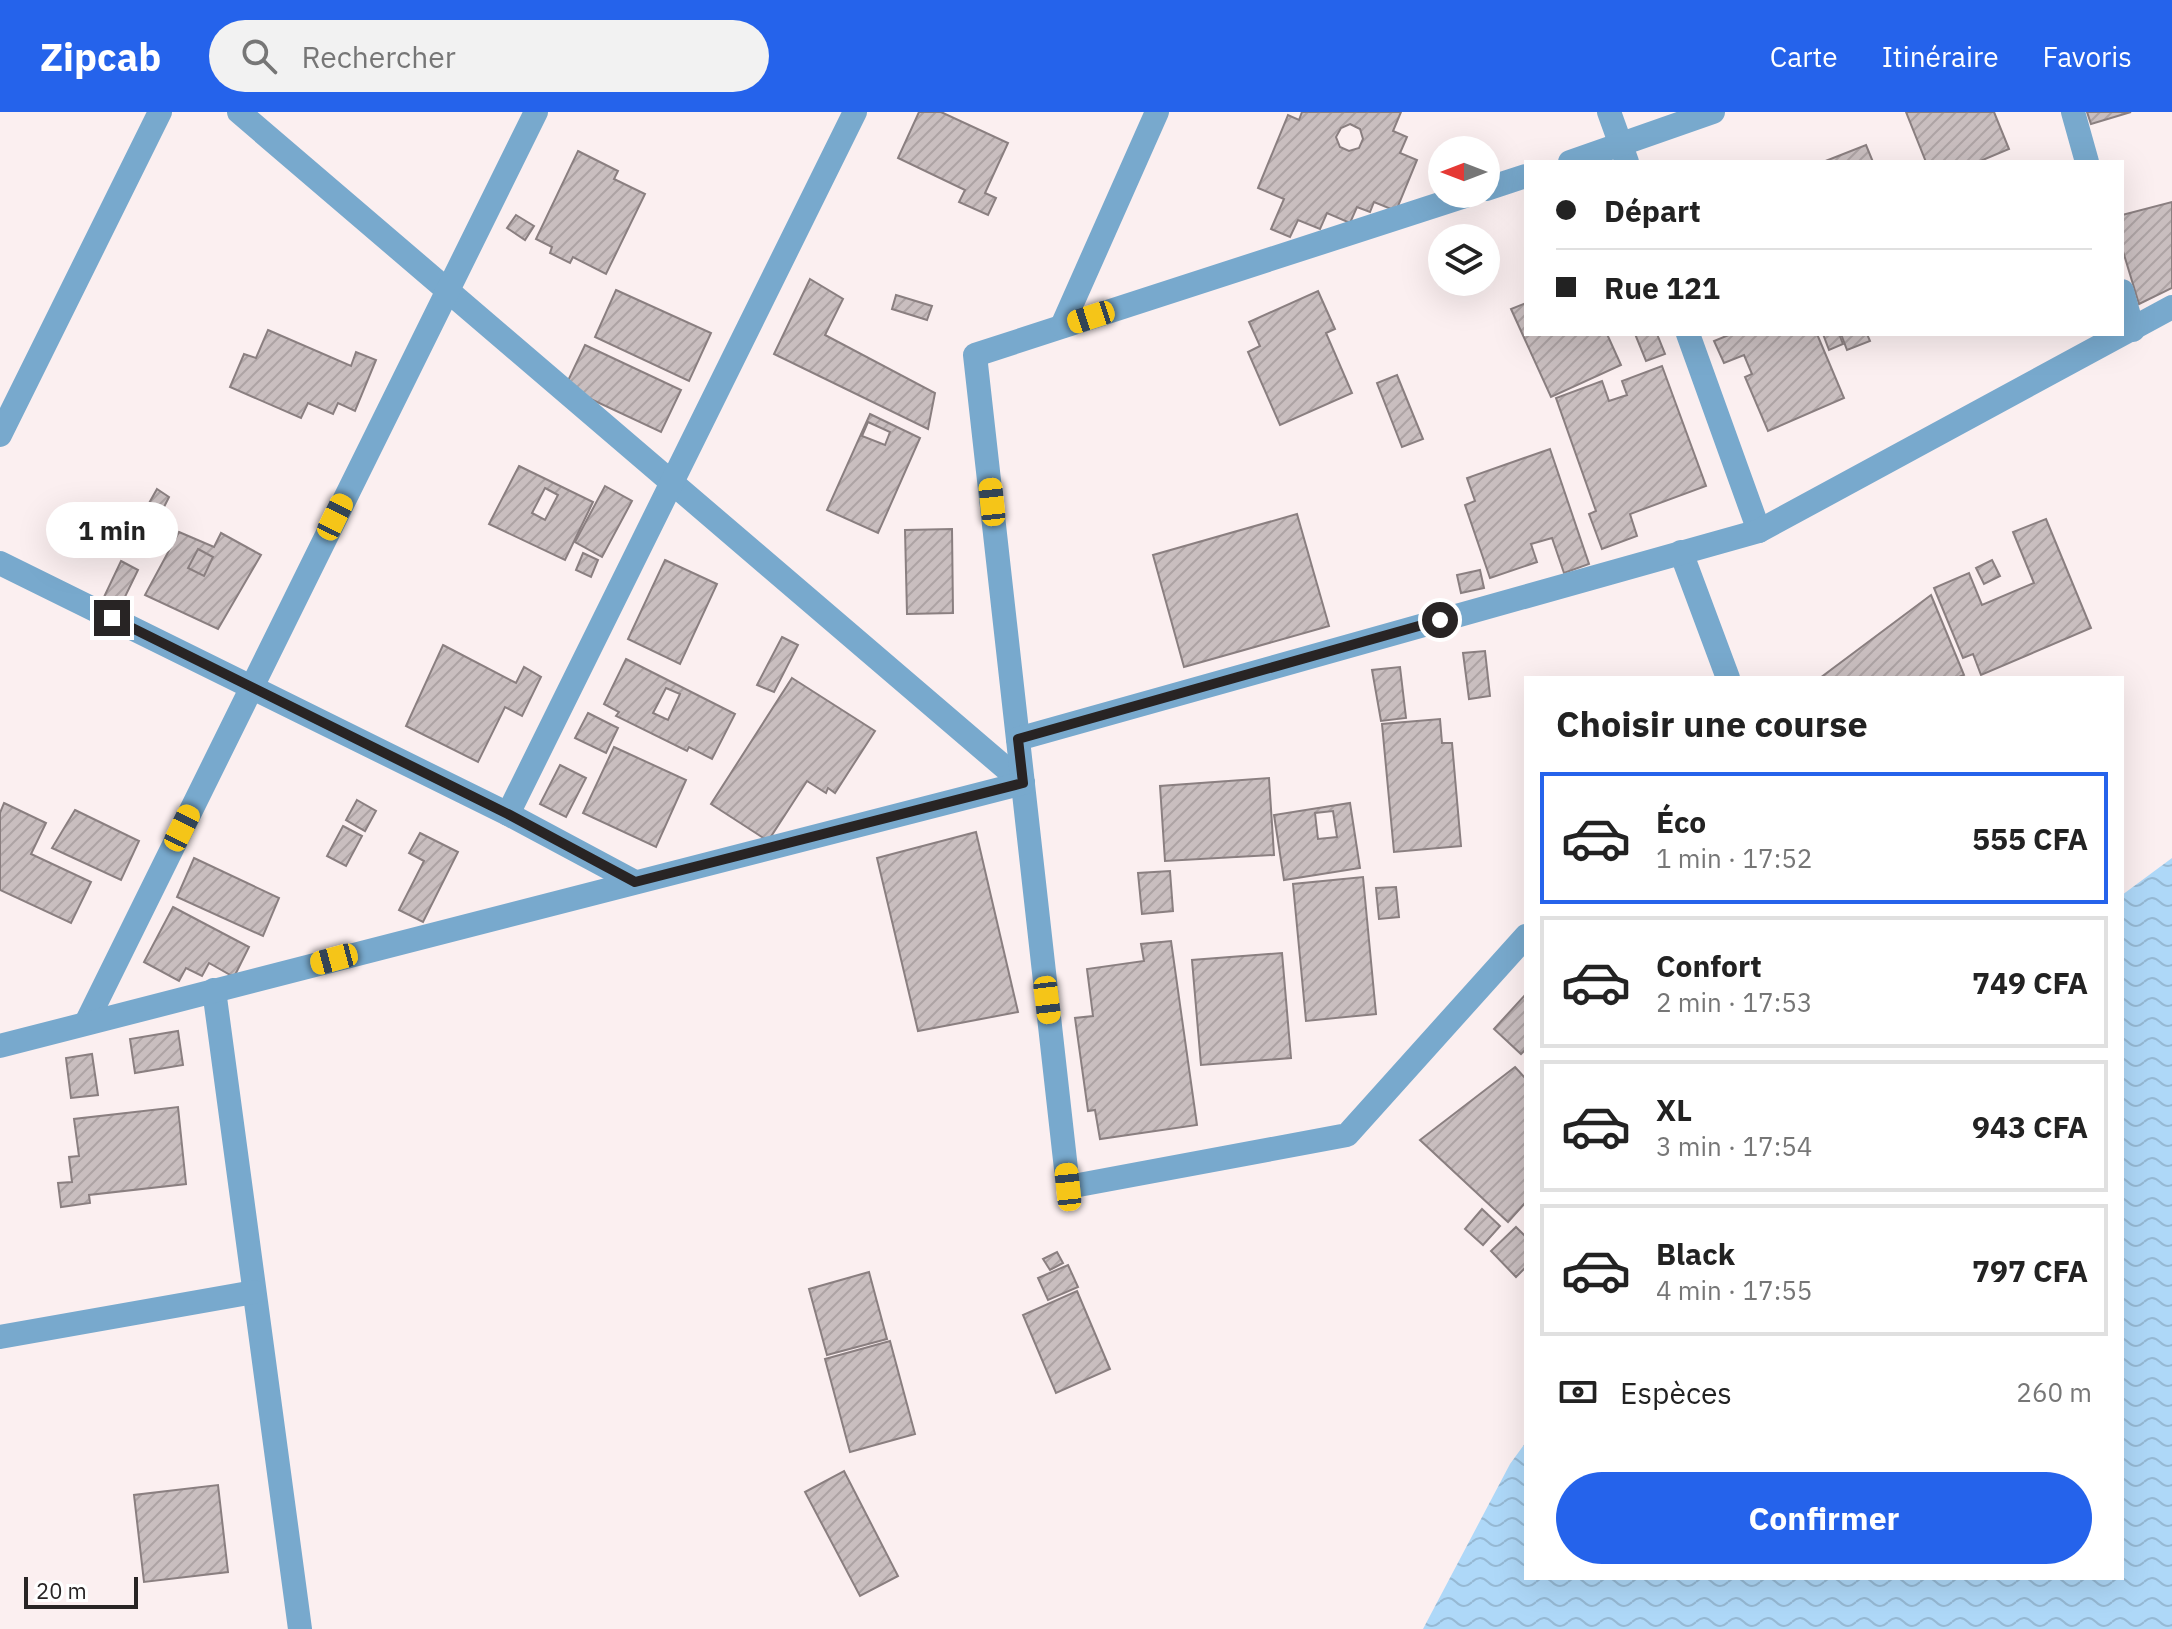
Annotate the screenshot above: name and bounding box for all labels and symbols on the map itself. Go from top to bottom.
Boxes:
north arrow [1428,136,1500,208]
car [1064,298,1118,336]
car [978,477,1006,527]
car [314,490,356,544]
callout: 1 min [46,502,178,558]
route end [94,600,130,636]
route start [1422,602,1458,638]
car [161,801,203,855]
car [308,941,360,977]
car [1032,975,1062,1025]
car [1054,1162,1082,1212]
scale bar [24,1573,138,1609]

